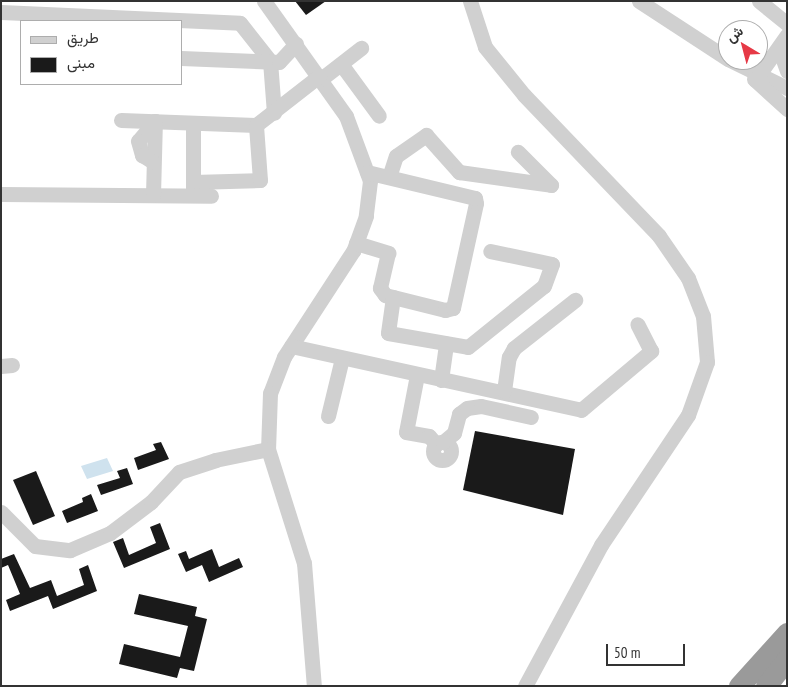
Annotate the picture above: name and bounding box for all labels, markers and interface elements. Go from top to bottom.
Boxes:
legend [20,20,182,85]
north arrow [718,20,768,70]
text: ش [722,22,747,46]
text: طريق [67,28,99,47]
text: مبنى [67,53,95,72]
scale bar [608,634,687,666]
text: 50 m [614,643,640,662]

